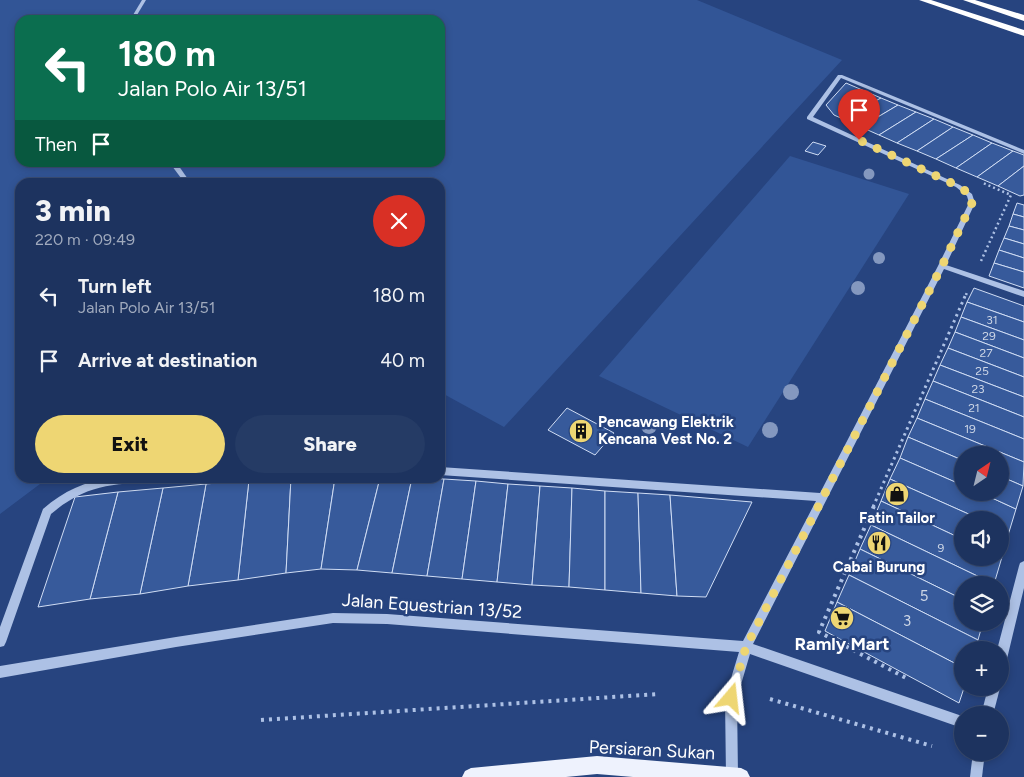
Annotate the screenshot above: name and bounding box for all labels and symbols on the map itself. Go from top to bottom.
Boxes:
pin [838,89,880,140]
house number: 31 [986,313,998,327]
house number: 29 [982,329,996,343]
house number: 27 [979,346,993,360]
house number: 25 [975,364,989,378]
house number: 23 [971,382,985,396]
house number: 21 [968,401,980,415]
place label: Pencawang Elektrik Kencana Vest No. 2 [598,413,734,448]
building icon: Pencawang Elektrik Kencana Vest No. 2 [568,418,594,444]
house number: 19 [964,422,976,436]
north arrow [954,446,1009,501]
shop icon: Fatin Tailor [884,481,910,507]
place label: Fatin Tailor [859,509,935,527]
restaurant icon: Cabai Burung [866,530,892,556]
house number: 9 [938,541,945,555]
place label: Cabai Burung [833,558,925,576]
house number: 5 [920,587,928,605]
street label: Jalan Equestrian 13/52 [341,589,523,623]
supermarket icon: Ramly Mart [829,605,855,631]
house number: 3 [903,612,911,630]
place label: Ramly Mart [794,633,890,655]
position arrow [704,671,756,723]
street label: Persiaran Sukan [588,736,716,764]

